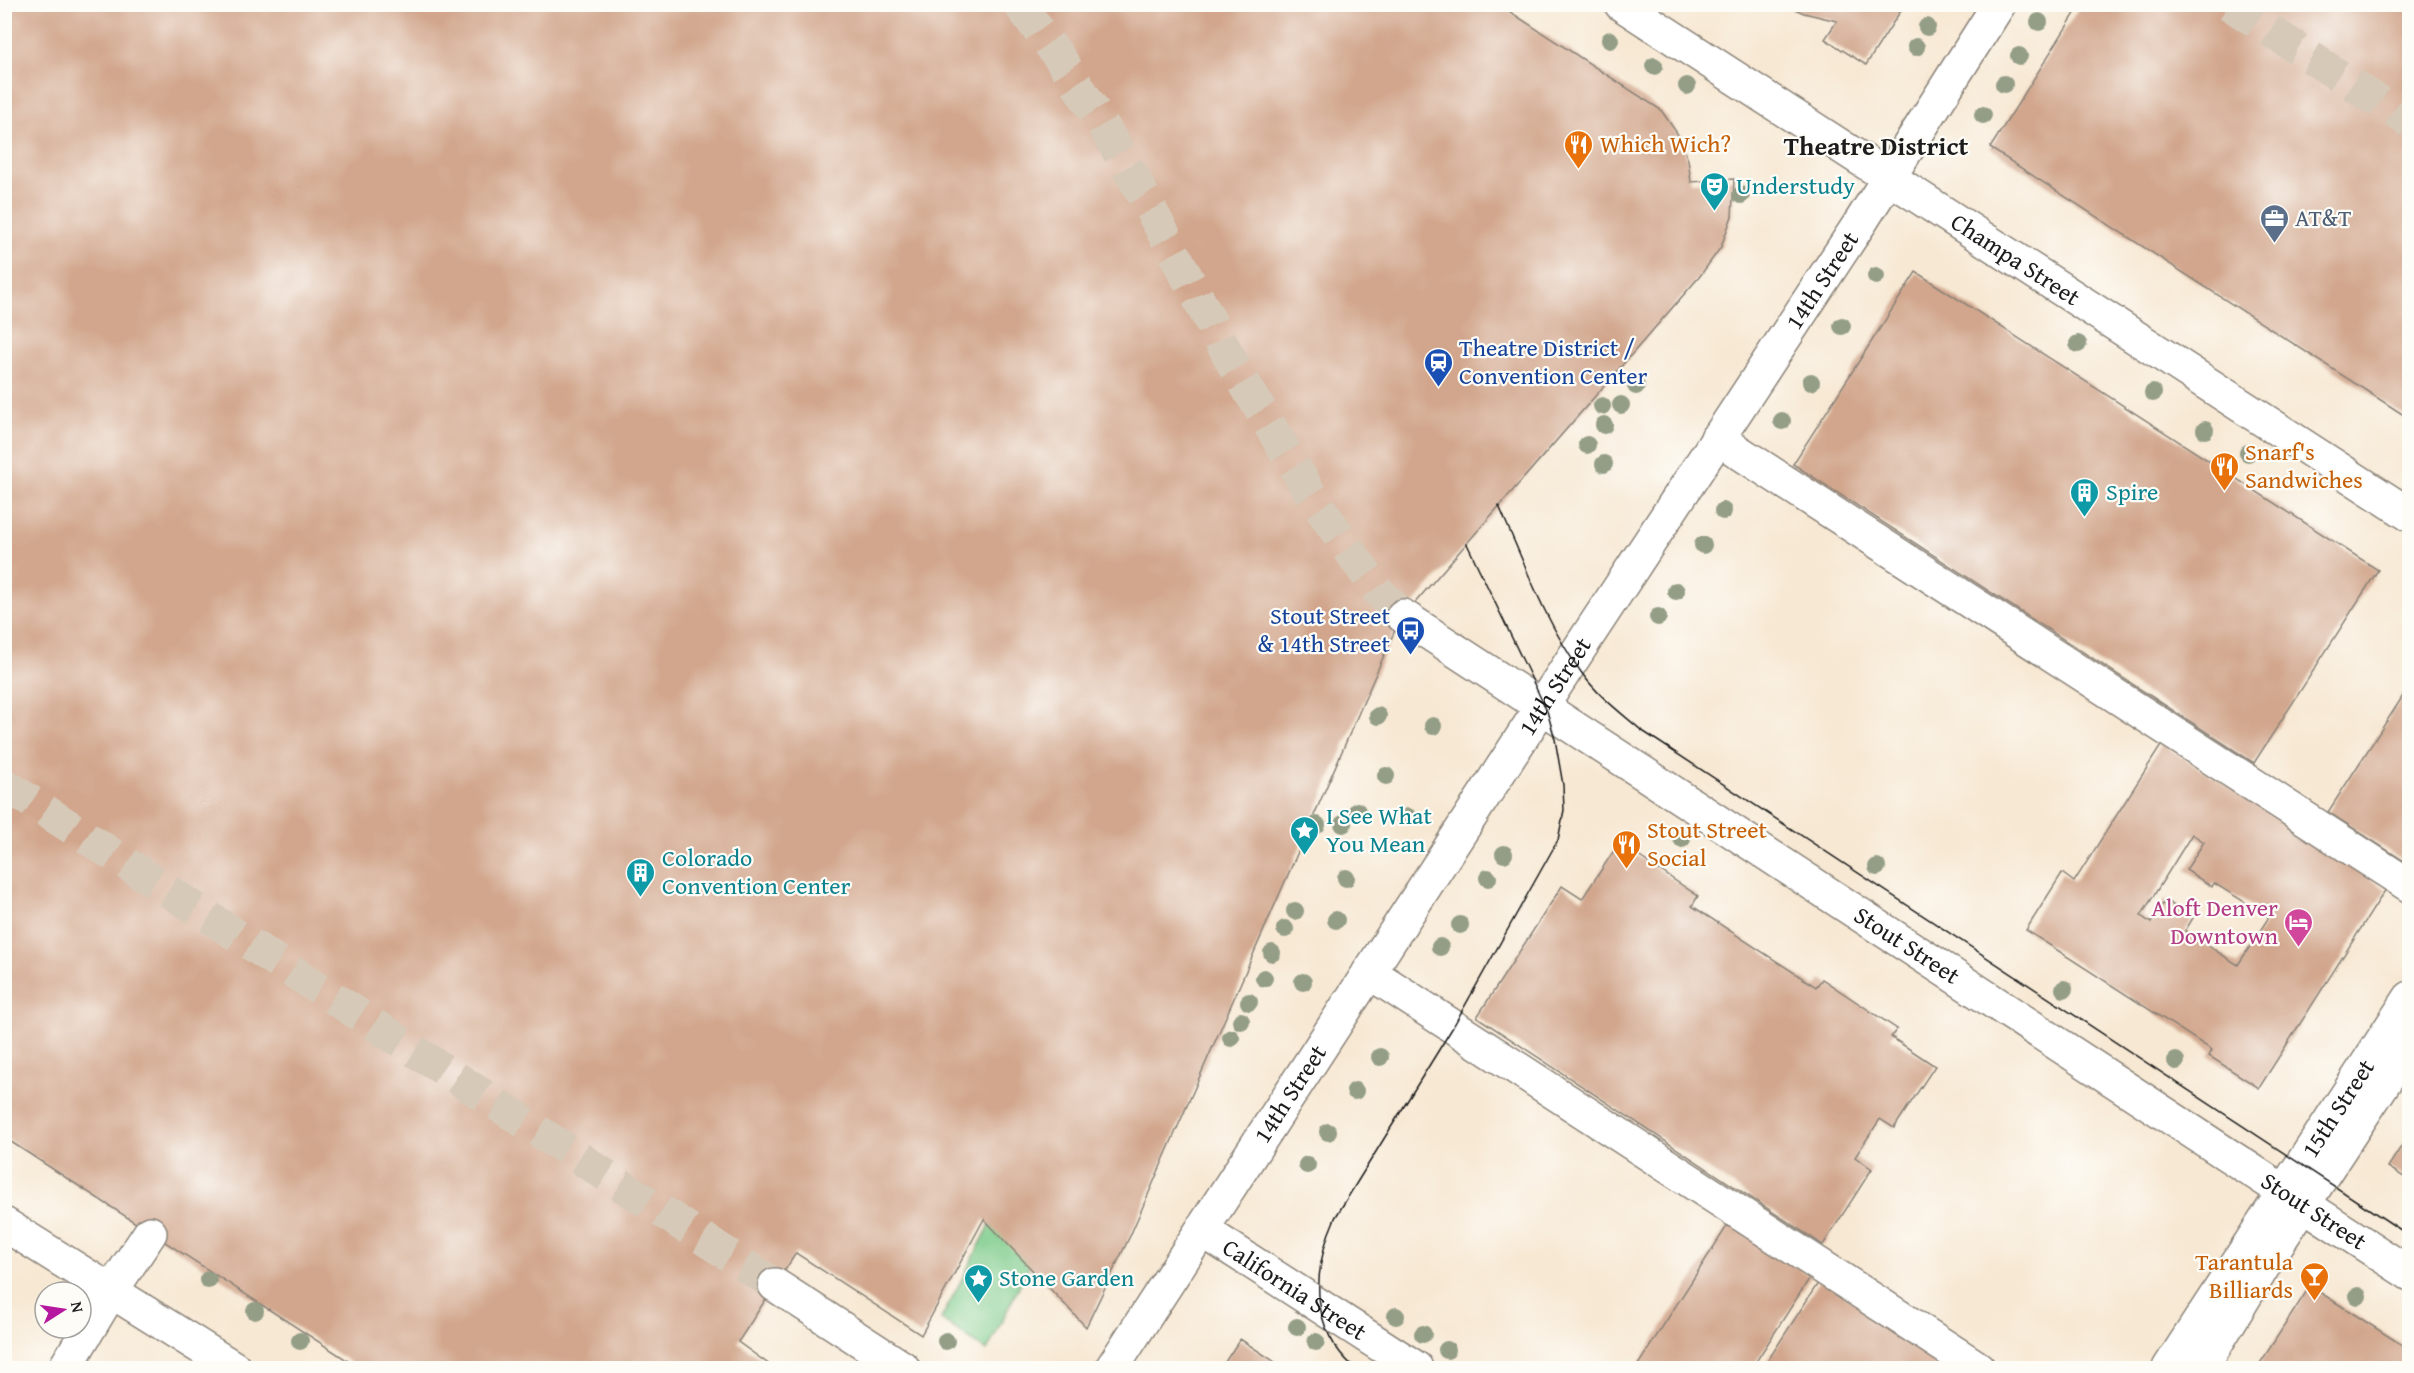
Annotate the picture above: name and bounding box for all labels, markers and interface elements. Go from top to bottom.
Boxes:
place label: Which Wich? [1600,126,1731,161]
district label: Theatre District [1784,126,1968,165]
restaurant icon: Which Wich? [1563,128,1595,170]
place label: Understudy [1736,168,1855,203]
theatre icon: Understudy [1699,170,1731,212]
place label: AT&T [2295,200,2352,235]
office icon: AT&T [2258,202,2290,244]
street label: Champa Street [1944,204,2088,314]
street label: 14th Street [1777,224,1867,336]
place label: Theatre District / Convention Center [1459,330,1648,393]
station icon: Theatre District / Convention Center [1422,346,1454,388]
place label: Snarf's Sandwiches [2245,434,2363,497]
restaurant icon: Snarf's Sandwiches [2208,450,2240,492]
place label: Spire [2106,474,2158,509]
building icon: Spire [2069,476,2101,518]
place label: Stout Street & 14th Street [1257,598,1391,661]
bus stop icon: Stout Street & 14th Street [1395,614,1427,656]
street label: 14th Street [1510,629,1600,742]
place label: I See What You Mean [1326,798,1432,861]
place label: Stout Street Social [1647,812,1767,875]
place icon: I See What You Mean [1289,814,1321,856]
restaurant icon: Stout Street Social [1610,828,1642,870]
place label: Colorado Convention Center [662,840,851,903]
building icon: Colorado Convention Center [625,856,657,898]
place label: Aloft Denver Downtown [2151,890,2279,953]
street label: Stout Street [1847,897,1967,993]
hotel icon: Aloft Denver Downtown [2283,906,2315,948]
street label: 14th Street [1245,1037,1335,1150]
street label: 15th Street [2293,1051,2383,1164]
street label: Stout Street [2254,1163,2374,1258]
street label: California Street [1216,1230,1374,1349]
place label: Tarantula Billiards [2195,1244,2294,1307]
place label: Stone Garden [999,1260,1135,1295]
bar icon: Tarantula Billiards [2298,1260,2330,1302]
place icon: Stone Garden [962,1262,994,1304]
north arrow [33,1280,93,1340]
text: N [65,1299,91,1315]

